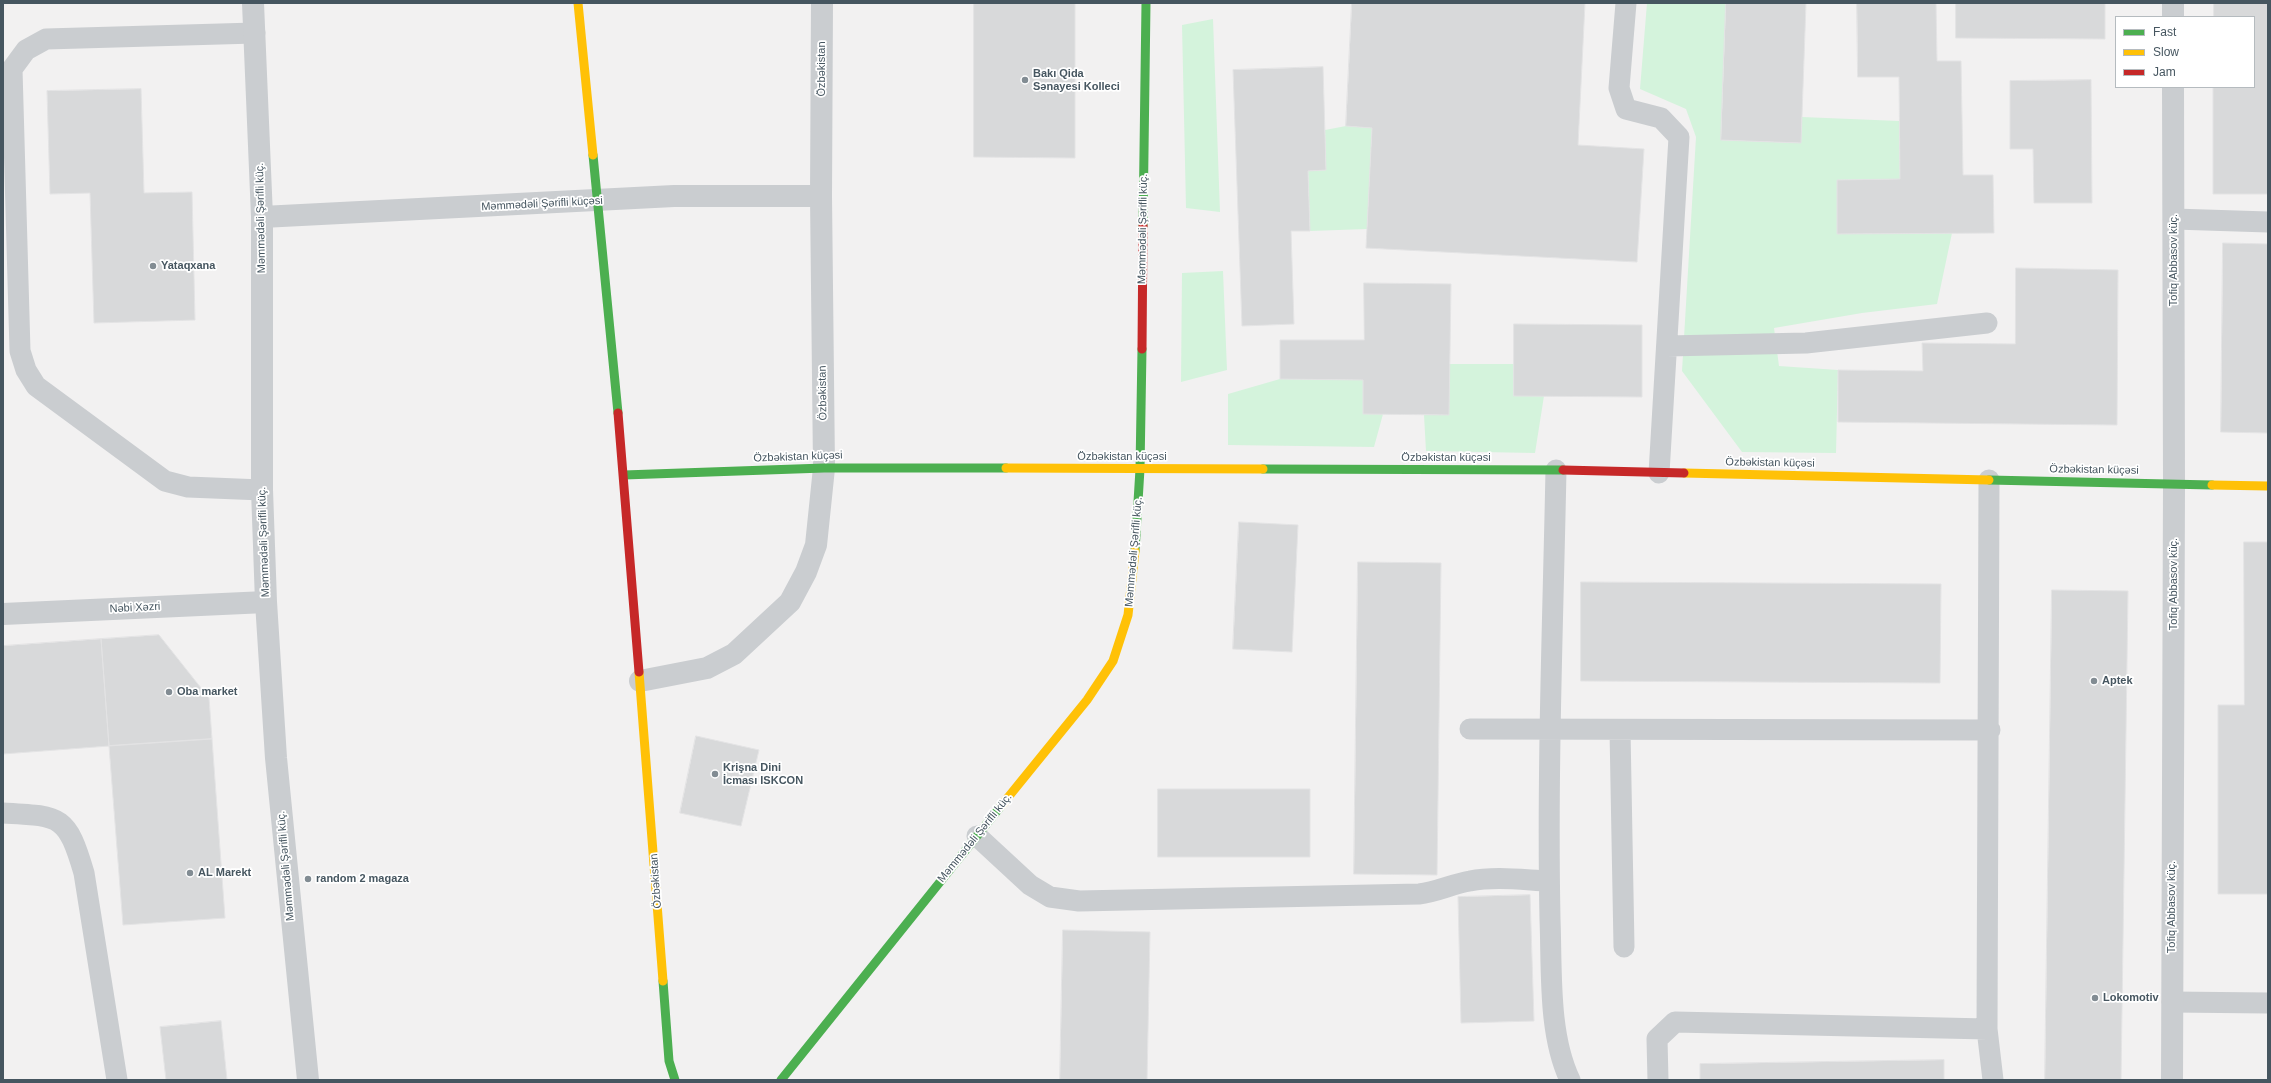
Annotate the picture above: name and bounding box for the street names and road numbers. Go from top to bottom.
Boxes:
street label: Özbəkistan [815,41,829,97]
street label: Məmmədəli Şərifli küç. [253,163,269,273]
street label: Məmmədəli Şərifli küç. [1135,174,1151,284]
street label: Məmmədəli Şərifli küçəsi [481,194,603,214]
street label: Tofiq Abbasov küç. [2167,214,2181,306]
street label: Özbəkistan [816,365,830,421]
street label: Özbəkistan küçəsi [753,449,843,465]
street label: Özbəkistan küçəsi [1077,450,1167,464]
street label: Özbəkistan küçəsi [1401,451,1491,465]
street label: Özbəkistan küçəsi [1725,456,1815,470]
street label: Özbəkistan küçəsi [2049,463,2139,477]
street label: Məmmədəli Şərifli küç. [255,486,273,598]
street label: Məmmədəli Şərifli küç. [1123,496,1145,608]
street label: Tofiq Abbasov küç. [2167,538,2181,630]
street label: Nəbi Xəzri [109,600,161,616]
street label: Məmmədəli Şərifli küç. [935,791,1015,885]
street label: Məmmədəli Şərifli küç. [275,810,297,922]
street label: Özbəkistan [647,853,665,909]
street label: Tofiq Abbasov küç. [2165,861,2179,953]

